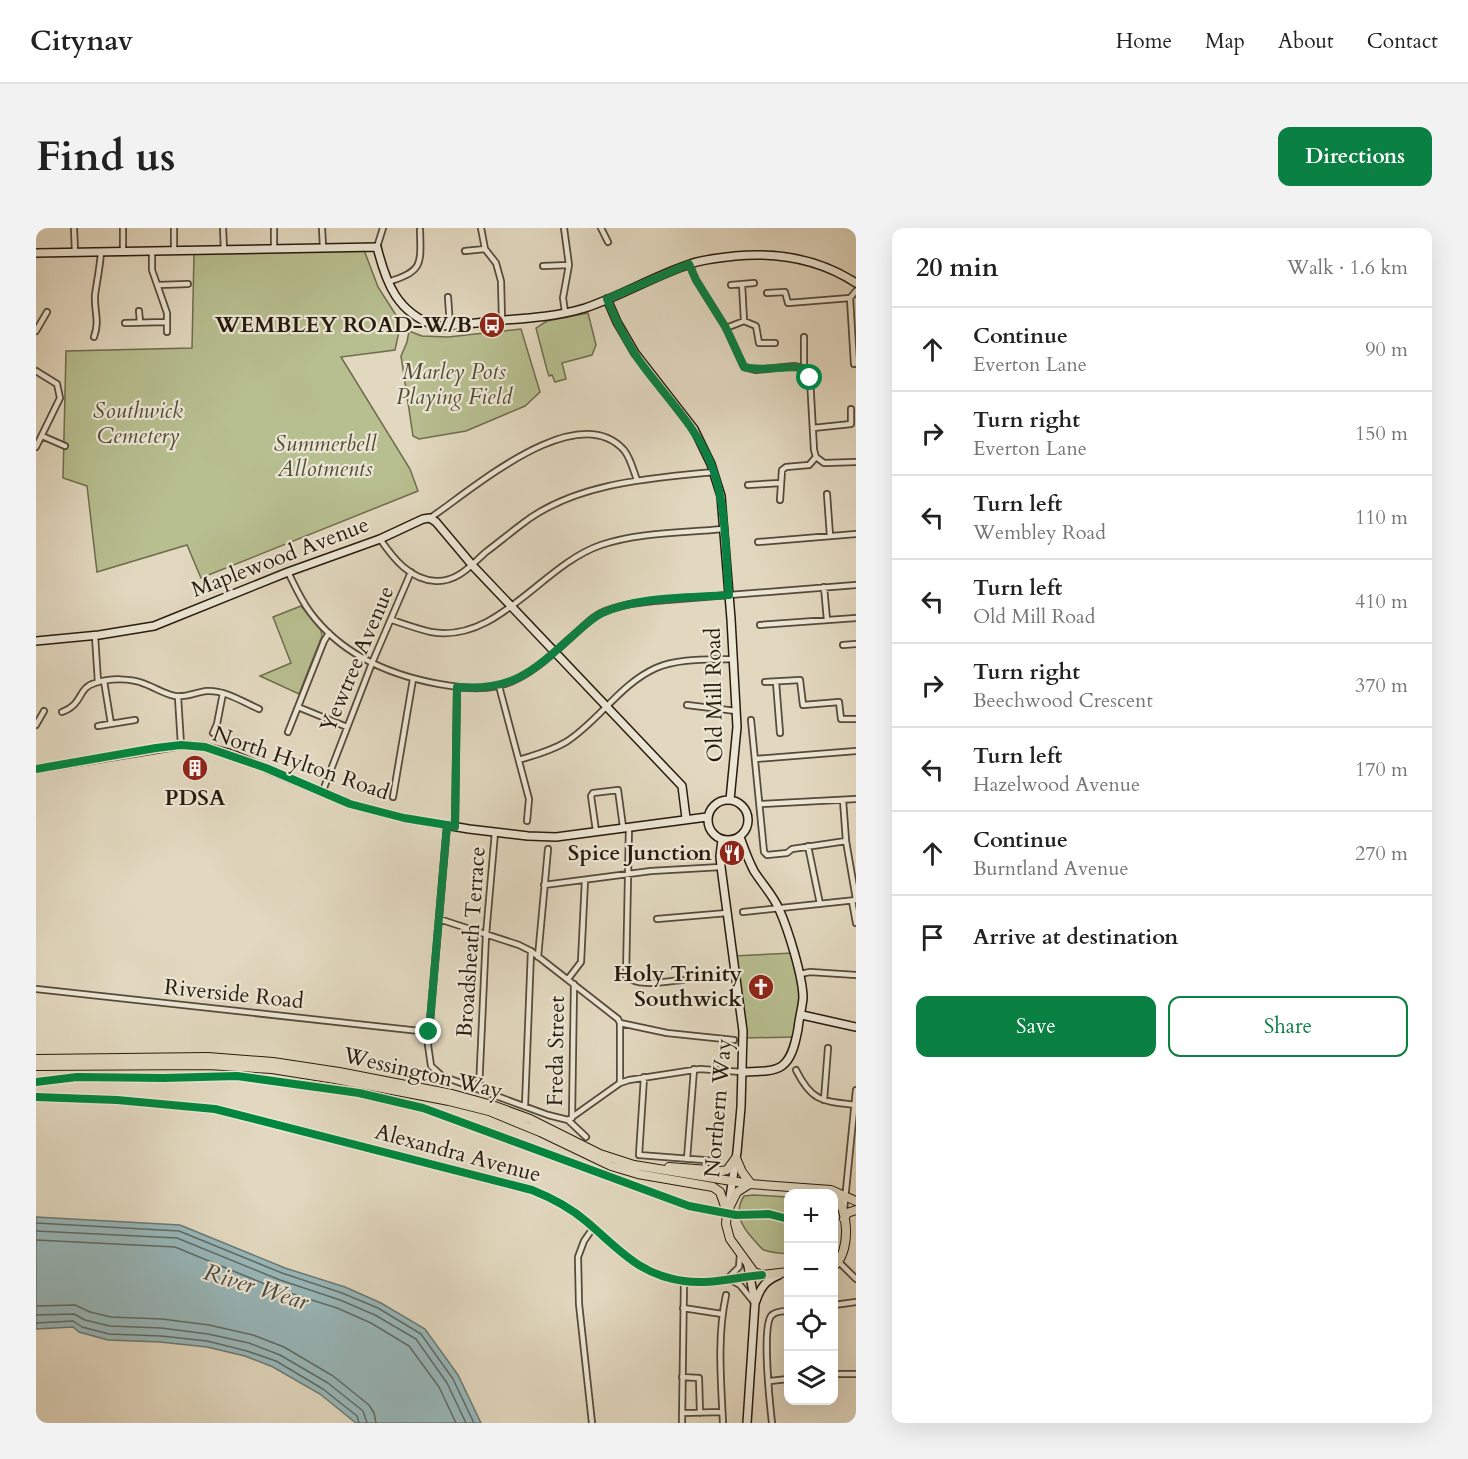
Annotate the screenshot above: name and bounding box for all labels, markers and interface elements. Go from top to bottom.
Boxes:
text: Citynav [30,22,133,60]
text: Home [1116,27,1172,56]
text: Map [1205,27,1245,56]
text: About [1278,27,1334,56]
text: Contact [1367,27,1438,56]
button: Directions [1278,127,1432,186]
text: Find us [36,128,176,185]
text: 20 min [916,250,999,285]
text: Walk · 1.6 km [1287,254,1408,281]
place label: WEMBLEY ROAD-W/B [214,310,472,340]
bus stop icon: WEMBLEY ROAD-W/B [477,310,507,340]
text: Continue [973,321,1068,351]
icon: ahead [916,333,949,366]
text: 90 m [1365,336,1408,363]
text: Everton Lane [973,351,1087,378]
park label: Marley Pots Playing Field [396,357,514,412]
route start [796,364,822,390]
park label: Southwick Cemetery [93,396,183,451]
text: Turn right [973,405,1080,435]
icon: right [916,417,949,450]
text: 150 m [1355,420,1408,447]
park label: Summerbell Allotments [274,429,377,484]
text: Everton Lane [973,435,1087,462]
text: Turn left [973,489,1062,519]
icon: left [916,501,949,534]
text: 110 m [1355,504,1408,531]
street label: Maplewood Avenue [187,509,373,605]
text: Wembley Road [973,519,1106,546]
text: Turn left [973,573,1062,603]
street label: Yewtree Avenue [313,581,401,737]
icon: left [916,585,949,618]
text: 410 m [1355,588,1408,615]
text: Old Mill Road [973,603,1095,630]
street label: Old Mill Road [698,627,730,763]
text: Turn right [973,657,1080,687]
icon: right [916,669,949,702]
text: 370 m [1355,672,1408,699]
text: Beechwood Crescent [973,687,1153,714]
street label: North Hylton Road [209,719,394,807]
text: Turn left [973,741,1062,771]
building icon: PDSA [180,753,210,783]
icon: left [916,753,949,786]
text: 170 m [1355,756,1408,783]
text: Hazelwood Avenue [973,771,1140,798]
place label: PDSA [164,783,226,813]
text: Continue [973,825,1068,855]
icon: ahead [916,837,949,870]
place label: Spice Junction [568,838,712,868]
restaurant icon: Spice Junction [717,838,747,868]
text: 270 m [1355,840,1408,867]
street label: Broadsheath Terrace [449,845,493,1039]
text: Burntland Avenue [973,855,1129,882]
icon: arrive [916,921,949,954]
text: Arrive at destination [973,922,1178,952]
place label: Holy Trinity Southwick [613,959,742,1014]
street label: Riverside Road [163,972,306,1016]
church icon: Holy Trinity Southwick [746,972,776,1002]
street label: Freda Street [540,995,572,1107]
button: Save [916,996,1156,1057]
button: Share [1168,996,1408,1057]
route end [415,1018,441,1044]
street label: Northern Way [697,1037,739,1179]
street label: Wessington Way [339,1040,506,1106]
street label: Alexandra Avenue [372,1116,544,1190]
map controls [784,1189,838,1405]
button: + [784,1189,838,1243]
button: − [784,1243,838,1297]
water label: River Wear [200,1255,314,1319]
button: locate [784,1297,838,1351]
button: layers [784,1351,838,1405]

